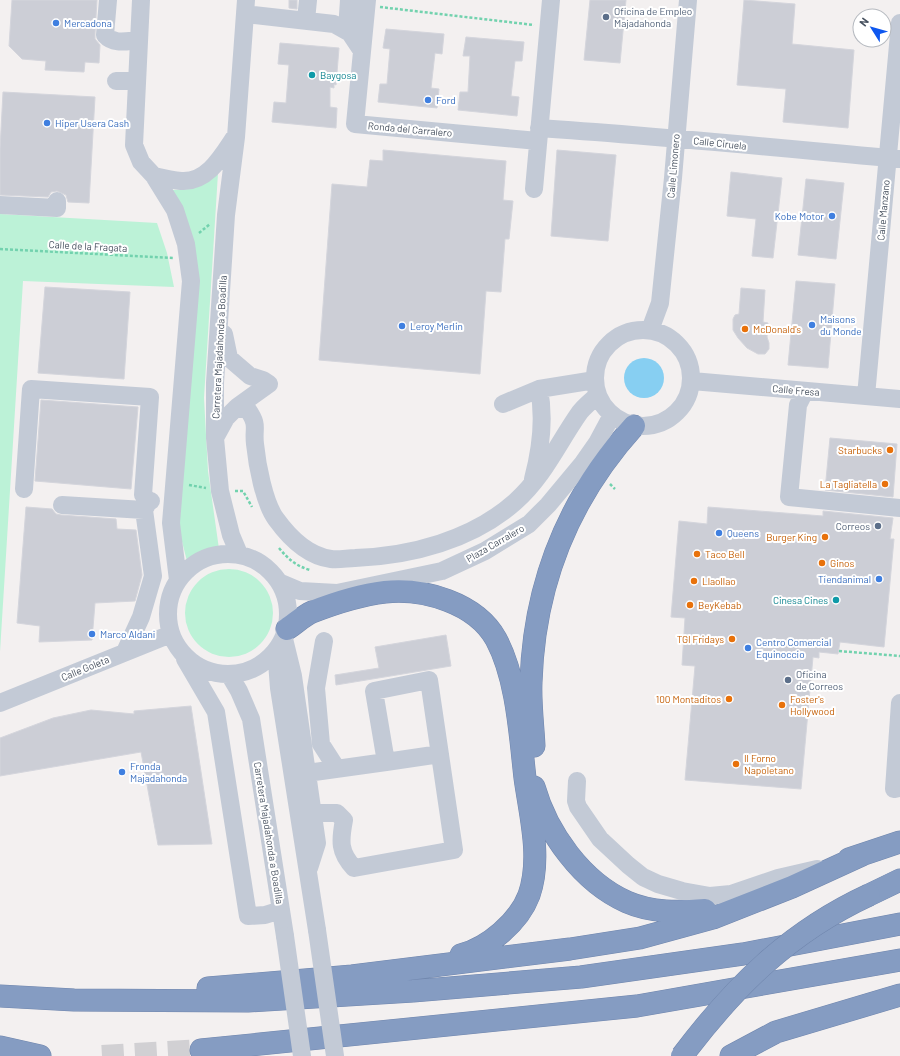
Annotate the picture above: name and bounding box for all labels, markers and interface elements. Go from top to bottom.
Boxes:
place label: Oficina de Empleo Majadahonda [614,5,692,29]
north arrow [852,8,892,48]
marker: Oficina de Empleo Majadahonda [601,12,611,22]
text: N [856,15,871,29]
place label: Mercadona [64,17,112,29]
marker: Mercadona [51,18,61,28]
place label: Baygosa [320,69,356,81]
marker: Baygosa [307,70,317,80]
place label: Ford [436,94,456,106]
marker: Ford [423,95,433,105]
place label: Hiper Usera Cash [55,117,129,129]
marker: Hiper Usera Cash [42,118,52,128]
street label: Ronda del Carralero [367,119,453,139]
street label: Calle Limonero [664,133,682,199]
street label: Calle Ciruela [693,134,747,152]
street label: Calle Manzano [874,179,892,241]
place label: Kobe Motor [775,210,824,222]
marker: Kobe Motor [827,211,837,221]
street label: Calle de la Fragata [48,238,128,254]
street label: Carretera Majadahonda a Boadilla [209,275,229,419]
place label: Maisons du Monde [820,313,862,337]
place label: Leroy Merlin [410,320,463,332]
marker: Maisons du Monde [807,320,817,330]
marker: Leroy Merlin [397,321,407,331]
place label: McDonald's [753,323,801,335]
marker: McDonald's [740,324,750,334]
street label: Calle Fresa [772,382,820,398]
place label: Starbucks [838,444,882,456]
marker: Starbucks [885,445,895,455]
place label: La Tagliatella [820,478,877,490]
marker: La Tagliatella [880,479,890,489]
place label: Correos [836,520,870,532]
marker: Correos [873,521,883,531]
street label: Plaza Carralero [464,522,526,564]
place label: Queens [727,527,759,539]
marker: Queens [714,528,724,538]
place label: Burger King [766,531,817,543]
marker: Burger King [820,532,830,542]
place label: Taco Bell [705,548,744,560]
marker: Taco Bell [692,549,702,559]
place label: Ginos [830,557,854,569]
marker: Ginos [817,558,827,568]
place label: Tiendanimal [818,573,871,585]
marker: Tiendanimal [874,574,884,584]
place label: Llaollao [702,575,736,587]
marker: Llaollao [689,576,699,586]
place label: Cinesa Cines [773,594,828,606]
marker: Cinesa Cines [831,595,841,605]
place label: BeyKebab [698,599,741,611]
marker: BeyKebab [685,600,695,610]
place label: Marco Aldani [100,628,155,640]
marker: Marco Aldani [87,629,97,639]
place label: TGI Fridays [677,633,724,645]
marker: TGI Fridays [727,634,737,644]
place label: Centro Comercial Equinoccio [756,636,831,660]
marker: Centro Comercial Equinoccio [743,643,753,653]
street label: Calle Goleta [59,653,111,683]
place label: Oficina de Correos [796,668,843,692]
marker: Oficina de Correos [783,675,793,685]
place label: 100 Montaditos [656,693,721,705]
place label: Foster's Hollywood [790,693,835,717]
marker: 100 Montaditos [724,694,734,704]
marker: Foster's Hollywood [777,700,787,710]
place label: Il Forno Napoletano [744,752,794,776]
marker: Il Forno Napoletano [731,759,741,769]
place label: Fronda Majadahonda [130,760,187,784]
street label: Carretera Majadahonda a Boadilla [252,761,286,905]
marker: Fronda Majadahonda [117,767,127,777]

